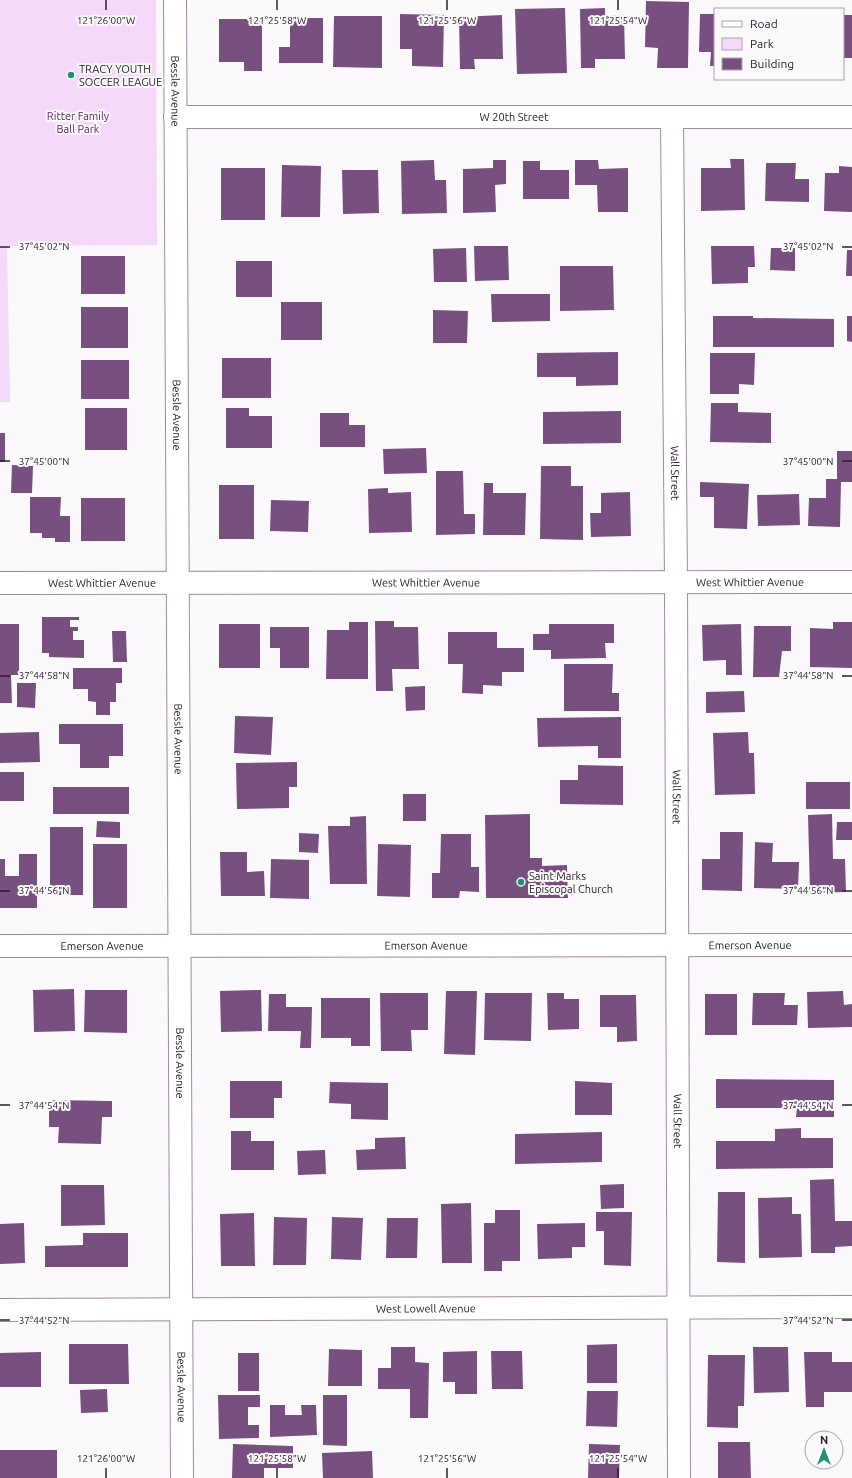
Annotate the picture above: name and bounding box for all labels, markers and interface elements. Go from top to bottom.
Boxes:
legend [714,8,844,80]
text: 121°26'00"W [77,15,135,26]
text: 121°25'58"W [248,15,306,26]
text: 121°25'56"W [418,15,476,26]
text: 121°25'54"W [589,15,647,26]
text: Road [750,17,778,30]
text: Park [750,37,774,50]
street label: Bessle Avenue [169,55,182,127]
text: Building [750,57,794,70]
place label: TRACY YOUTH SOCCER LEAGUE [79,63,162,88]
marker: TRACY YOUTH SOCCER LEAGUE [66,70,76,80]
park label: Ritter Family Ball Park [47,110,110,135]
street label: W 20th Street [479,111,549,123]
text: 37°45'02"N [19,241,69,252]
text: 37°45'02"N [783,241,833,252]
street label: Bessle Avenue [171,379,183,451]
street label: Wall Street [669,446,681,501]
text: 37°45'00"N [19,456,69,467]
text: 37°45'00"N [783,456,833,467]
street label: West Whittier Avenue [372,576,480,589]
street label: West Whittier Avenue [696,576,804,588]
street label: West Whittier Avenue [48,577,156,589]
text: 37°44'58"N [19,670,69,681]
text: 37°44'58"N [783,670,833,681]
street label: Bessle Avenue [172,703,185,775]
street label: Wall Street [671,770,683,825]
place label: Saint Marks Episcopal Church [529,870,613,895]
marker: Saint Marks Episcopal Church [516,877,526,887]
text: 37°44'56"N [19,885,69,896]
text: 37°44'56"N [783,885,833,896]
street label: Emerson Avenue [384,939,468,952]
street label: Emerson Avenue [708,939,792,951]
street label: Emerson Avenue [60,940,144,952]
street label: Bessle Avenue [174,1027,186,1099]
street label: Wall Street [672,1094,684,1149]
text: 37°44'54"N [19,1100,69,1111]
text: 37°44'54"N [783,1100,833,1111]
street label: West Lowell Avenue [376,1302,476,1315]
text: 37°44'52"N [19,1315,69,1326]
text: 37°44'52"N [783,1315,833,1326]
street label: Bessle Avenue [175,1351,188,1423]
north arrow [804,1430,844,1470]
text: N [820,1434,828,1446]
text: 121°26'00"W [77,1453,135,1464]
text: 121°25'58"W [248,1453,306,1464]
text: 121°25'56"W [418,1453,476,1464]
text: 121°25'54"W [589,1453,647,1464]

